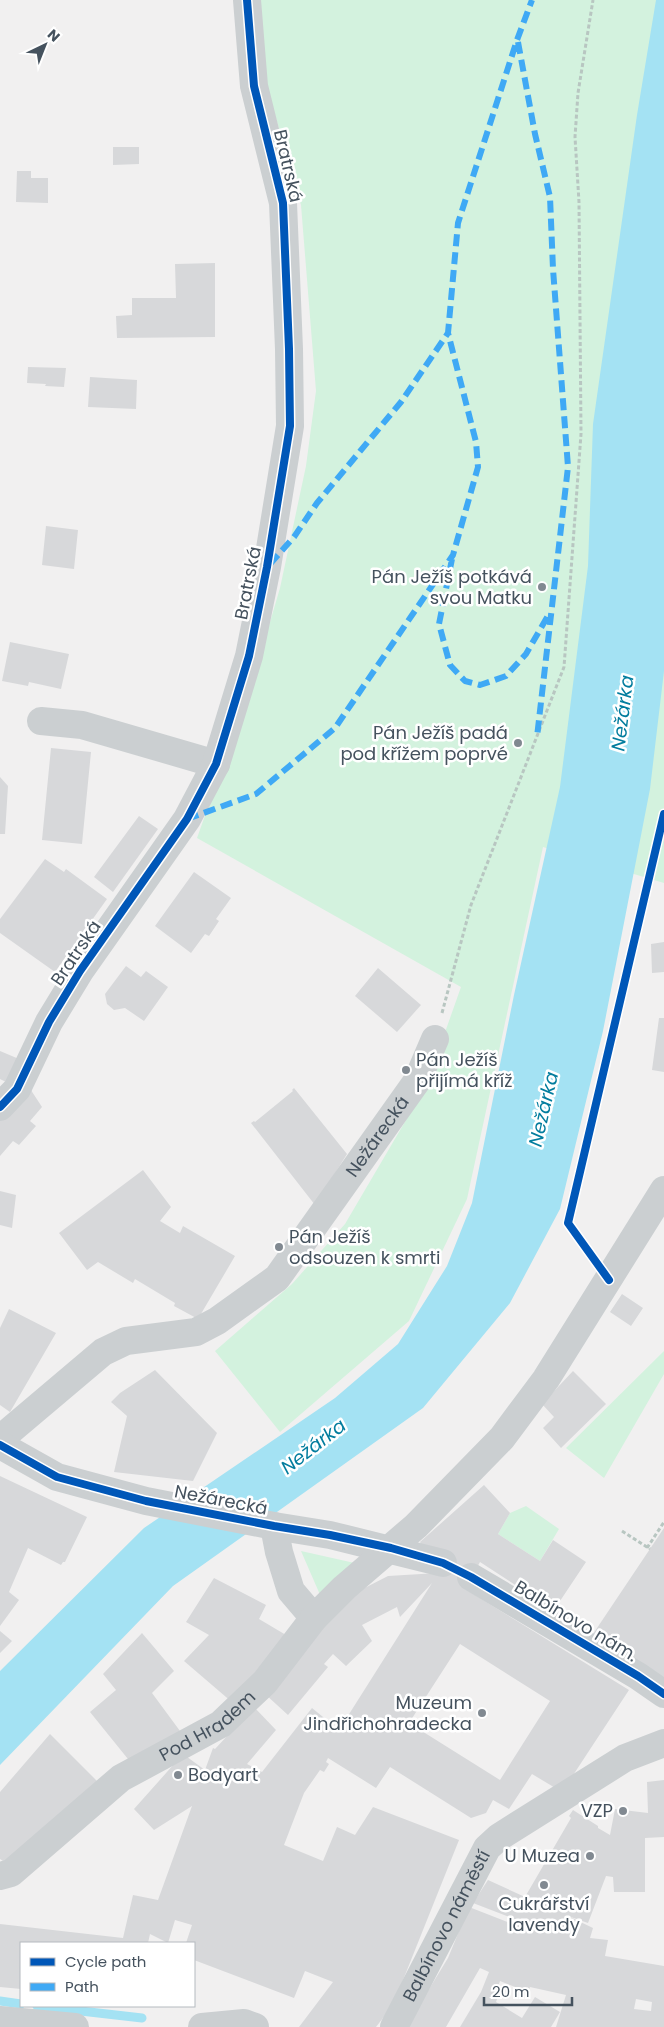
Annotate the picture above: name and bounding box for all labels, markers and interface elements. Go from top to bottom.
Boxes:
north arrow [20,20,70,70]
text: N [43,25,65,46]
street label: Bratrská [268,127,309,205]
street label: Bratrská [228,544,267,622]
place label: Pán Ježíš potkává svou Matku [372,564,532,610]
marker: Pán Ježíš potkává svou Matku [536,581,548,593]
water label: Nežárka [604,673,641,753]
place label: Pán Ježíš padá pod křížem poprvé [340,720,508,766]
marker: Pán Ježíš padá pod křížem poprvé [512,737,524,749]
street label: Bratrská [45,915,107,990]
place label: Pán Ježíš přijímá kříž [416,1047,512,1093]
marker: Pán Ježíš přijímá kříž [400,1064,412,1076]
water label: Nežárka [522,1069,565,1149]
street label: Nežárecká [340,1090,415,1182]
place label: Pán Ježíš odsouzen k smrti [289,1224,441,1270]
marker: Pán Ježíš odsouzen k smrti [273,1241,285,1253]
water label: Nežárka [275,1412,352,1481]
street label: Nežárecká [172,1478,270,1521]
street label: Balbínovo nám. [510,1574,643,1667]
street label: Pod Hradem [155,1684,261,1767]
place label: Muzeum Jindřichohradecka [303,1690,472,1736]
marker: Muzeum Jindřichohradecka [476,1707,488,1719]
place label: Bodyart [188,1762,258,1787]
marker: Bodyart [172,1769,184,1781]
place label: VZP [581,1798,613,1823]
marker: VZP [617,1805,629,1817]
place label: U Muzea [505,1843,580,1868]
street label: Balbínovo náměstí [396,1845,496,2006]
marker: U Muzea [584,1850,596,1862]
marker: Cukrářství lavendy [538,1879,550,1891]
place label: Cukrářství lavendy [499,1891,589,1937]
legend [20,1942,195,2007]
text: Cycle path [65,1951,146,1972]
scale bar [484,1974,572,2006]
text: Path [65,1976,99,1997]
text: 20 m [492,1981,530,2002]

